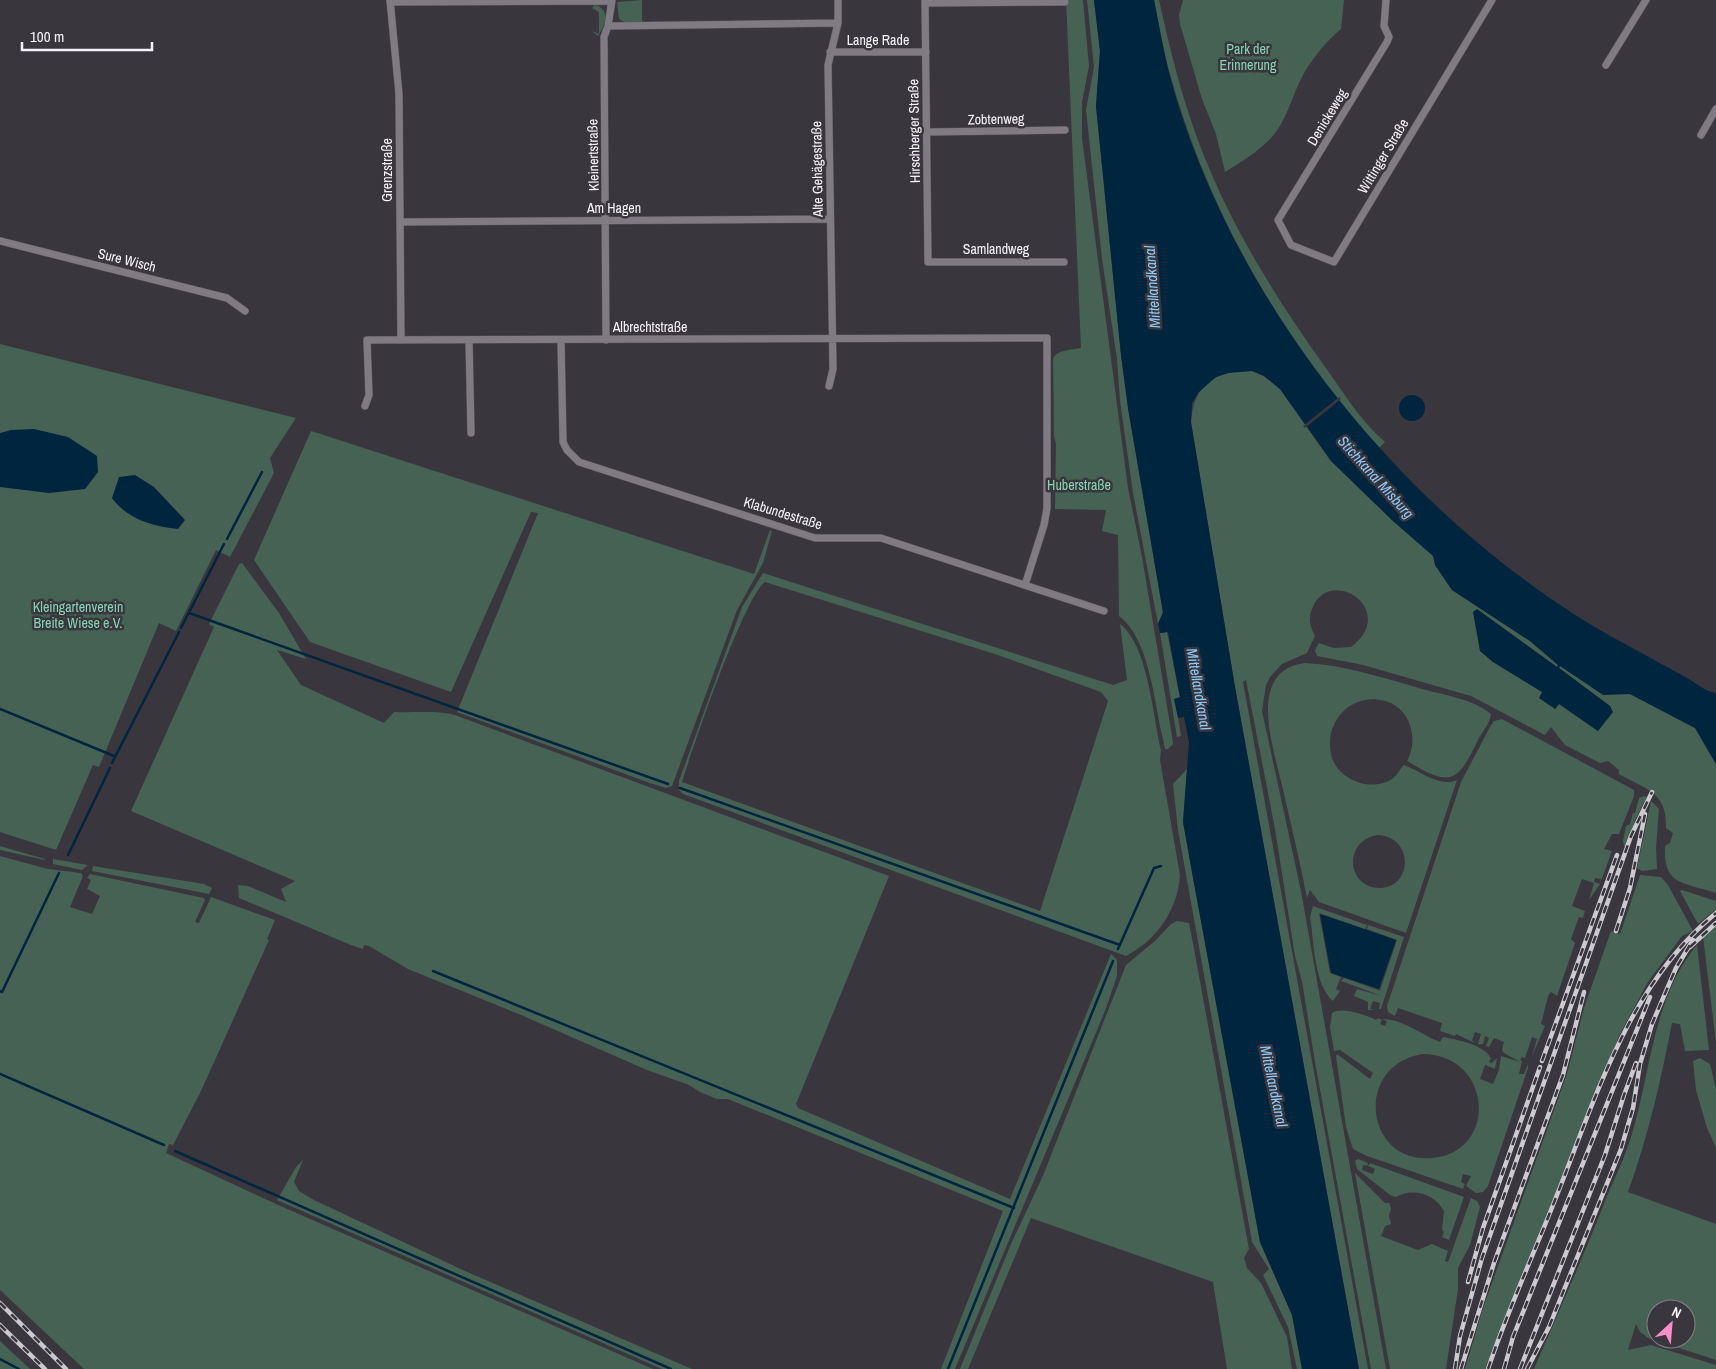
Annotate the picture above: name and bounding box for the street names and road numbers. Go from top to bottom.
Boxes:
street label: Lange Rade [847,31,909,49]
street label: Hirschberger Straße [904,79,924,183]
street label: Denickeweg [1303,85,1351,149]
street label: Zobtenweg [967,109,1025,128]
street label: Wittinger Straße [1354,115,1412,197]
street label: Kleinertstraße [583,119,603,191]
street label: Alte Gehägestraße [807,121,827,218]
street label: Grenzstraße [378,138,396,202]
street label: Am Hagen [586,199,641,217]
street label: Samlandweg [963,240,1030,258]
street label: Sure Wisch [96,244,158,276]
street label: Albrechtstraße [612,318,687,336]
street label: Klabundestraße [742,493,824,533]

